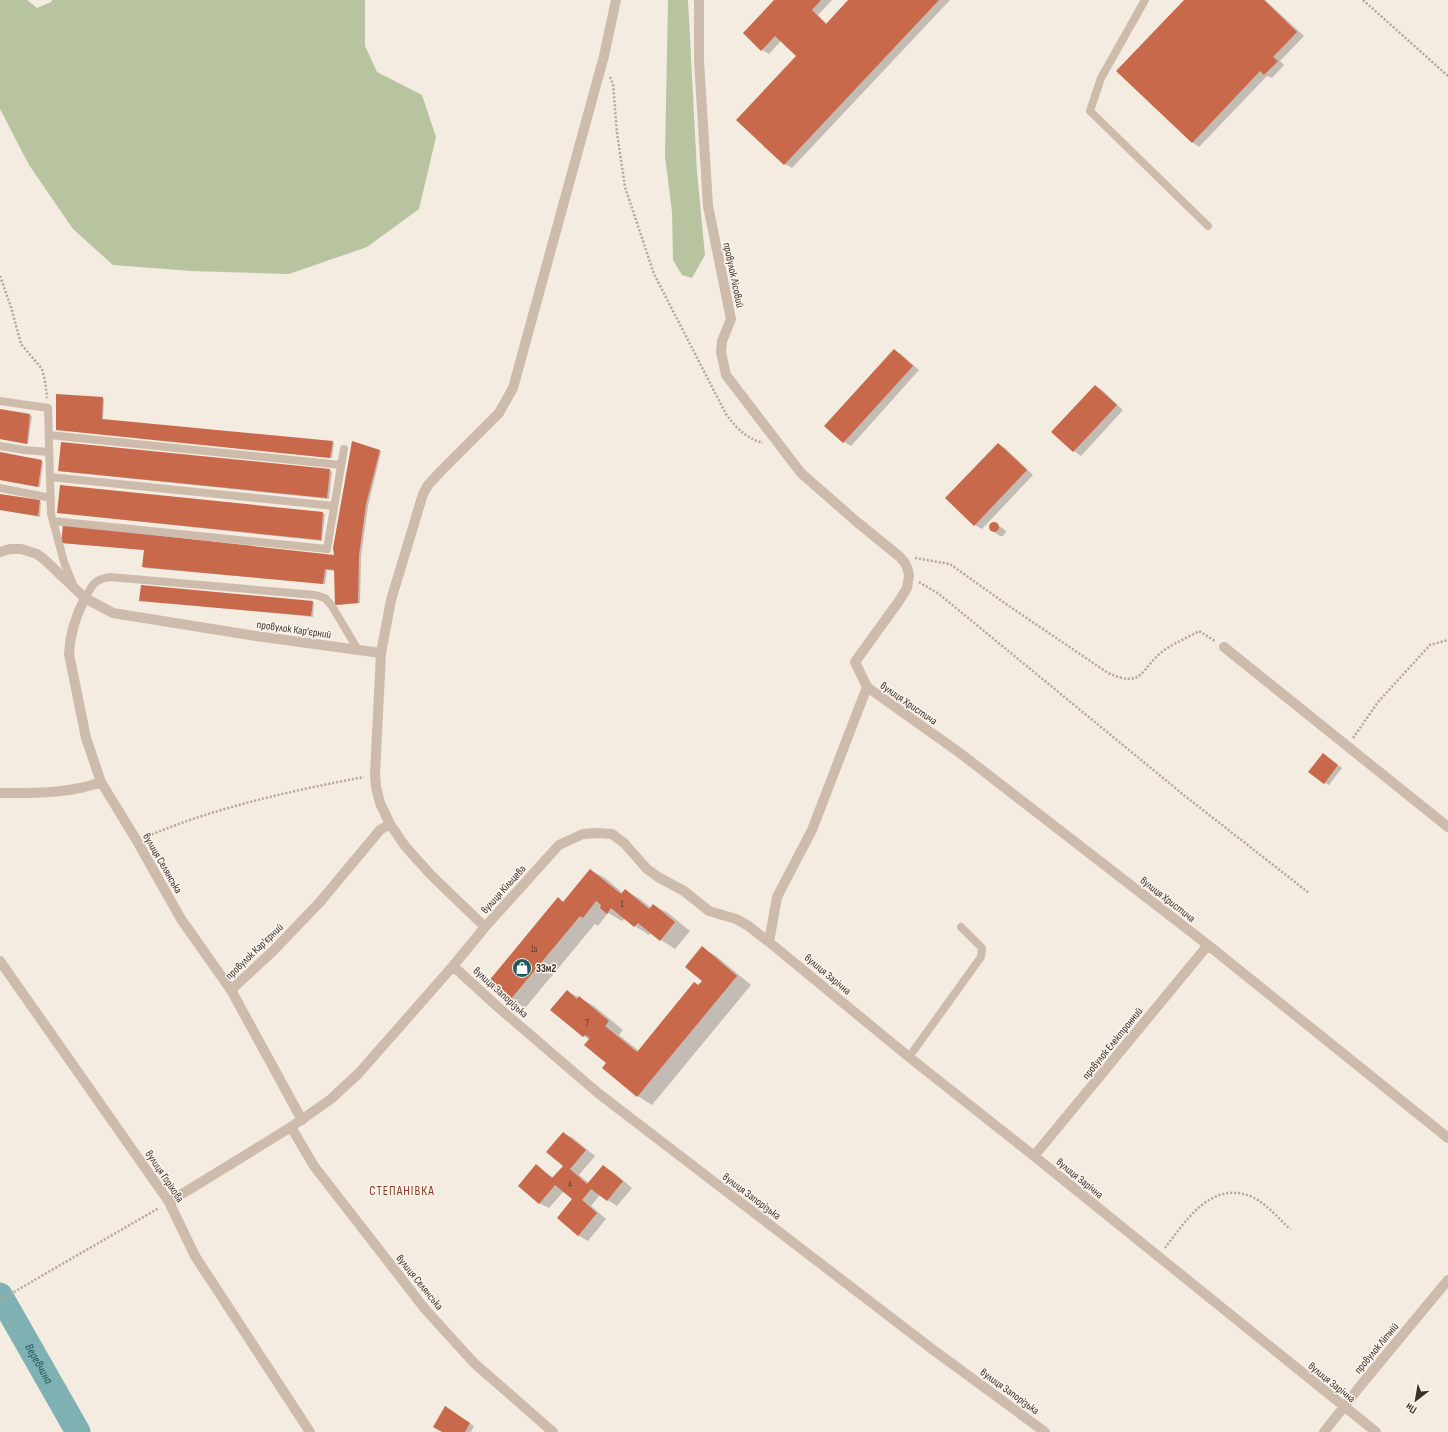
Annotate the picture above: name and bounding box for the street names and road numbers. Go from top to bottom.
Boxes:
street label: провулок Лісовий [720,241,747,309]
street label: провулок Кар'єрний [256,618,332,641]
street label: вулиця Христича [878,679,940,728]
street label: вулиця Селянська [140,831,185,896]
street label: вулиця Кільцева [478,862,529,916]
street label: вулиця Христича [1138,874,1198,925]
street label: провулок Кар'єрний [223,920,286,982]
street label: вулиця Зарічна [802,951,854,998]
street label: вулиця Запорізька [470,964,531,1020]
street label: провулок Електронний [1079,1005,1146,1082]
street label: вулиця Горіхова [143,1148,187,1205]
street label: вулиця Зарічна [1054,1155,1106,1201]
street label: вулиця Запорізька [720,1170,783,1223]
street label: вулиця Селянська [393,1252,446,1313]
street label: провулок Літній [1352,1320,1402,1376]
street label: вулиця Зарічна [1306,1359,1358,1405]
street label: вулиця Запорізька [978,1366,1042,1417]

